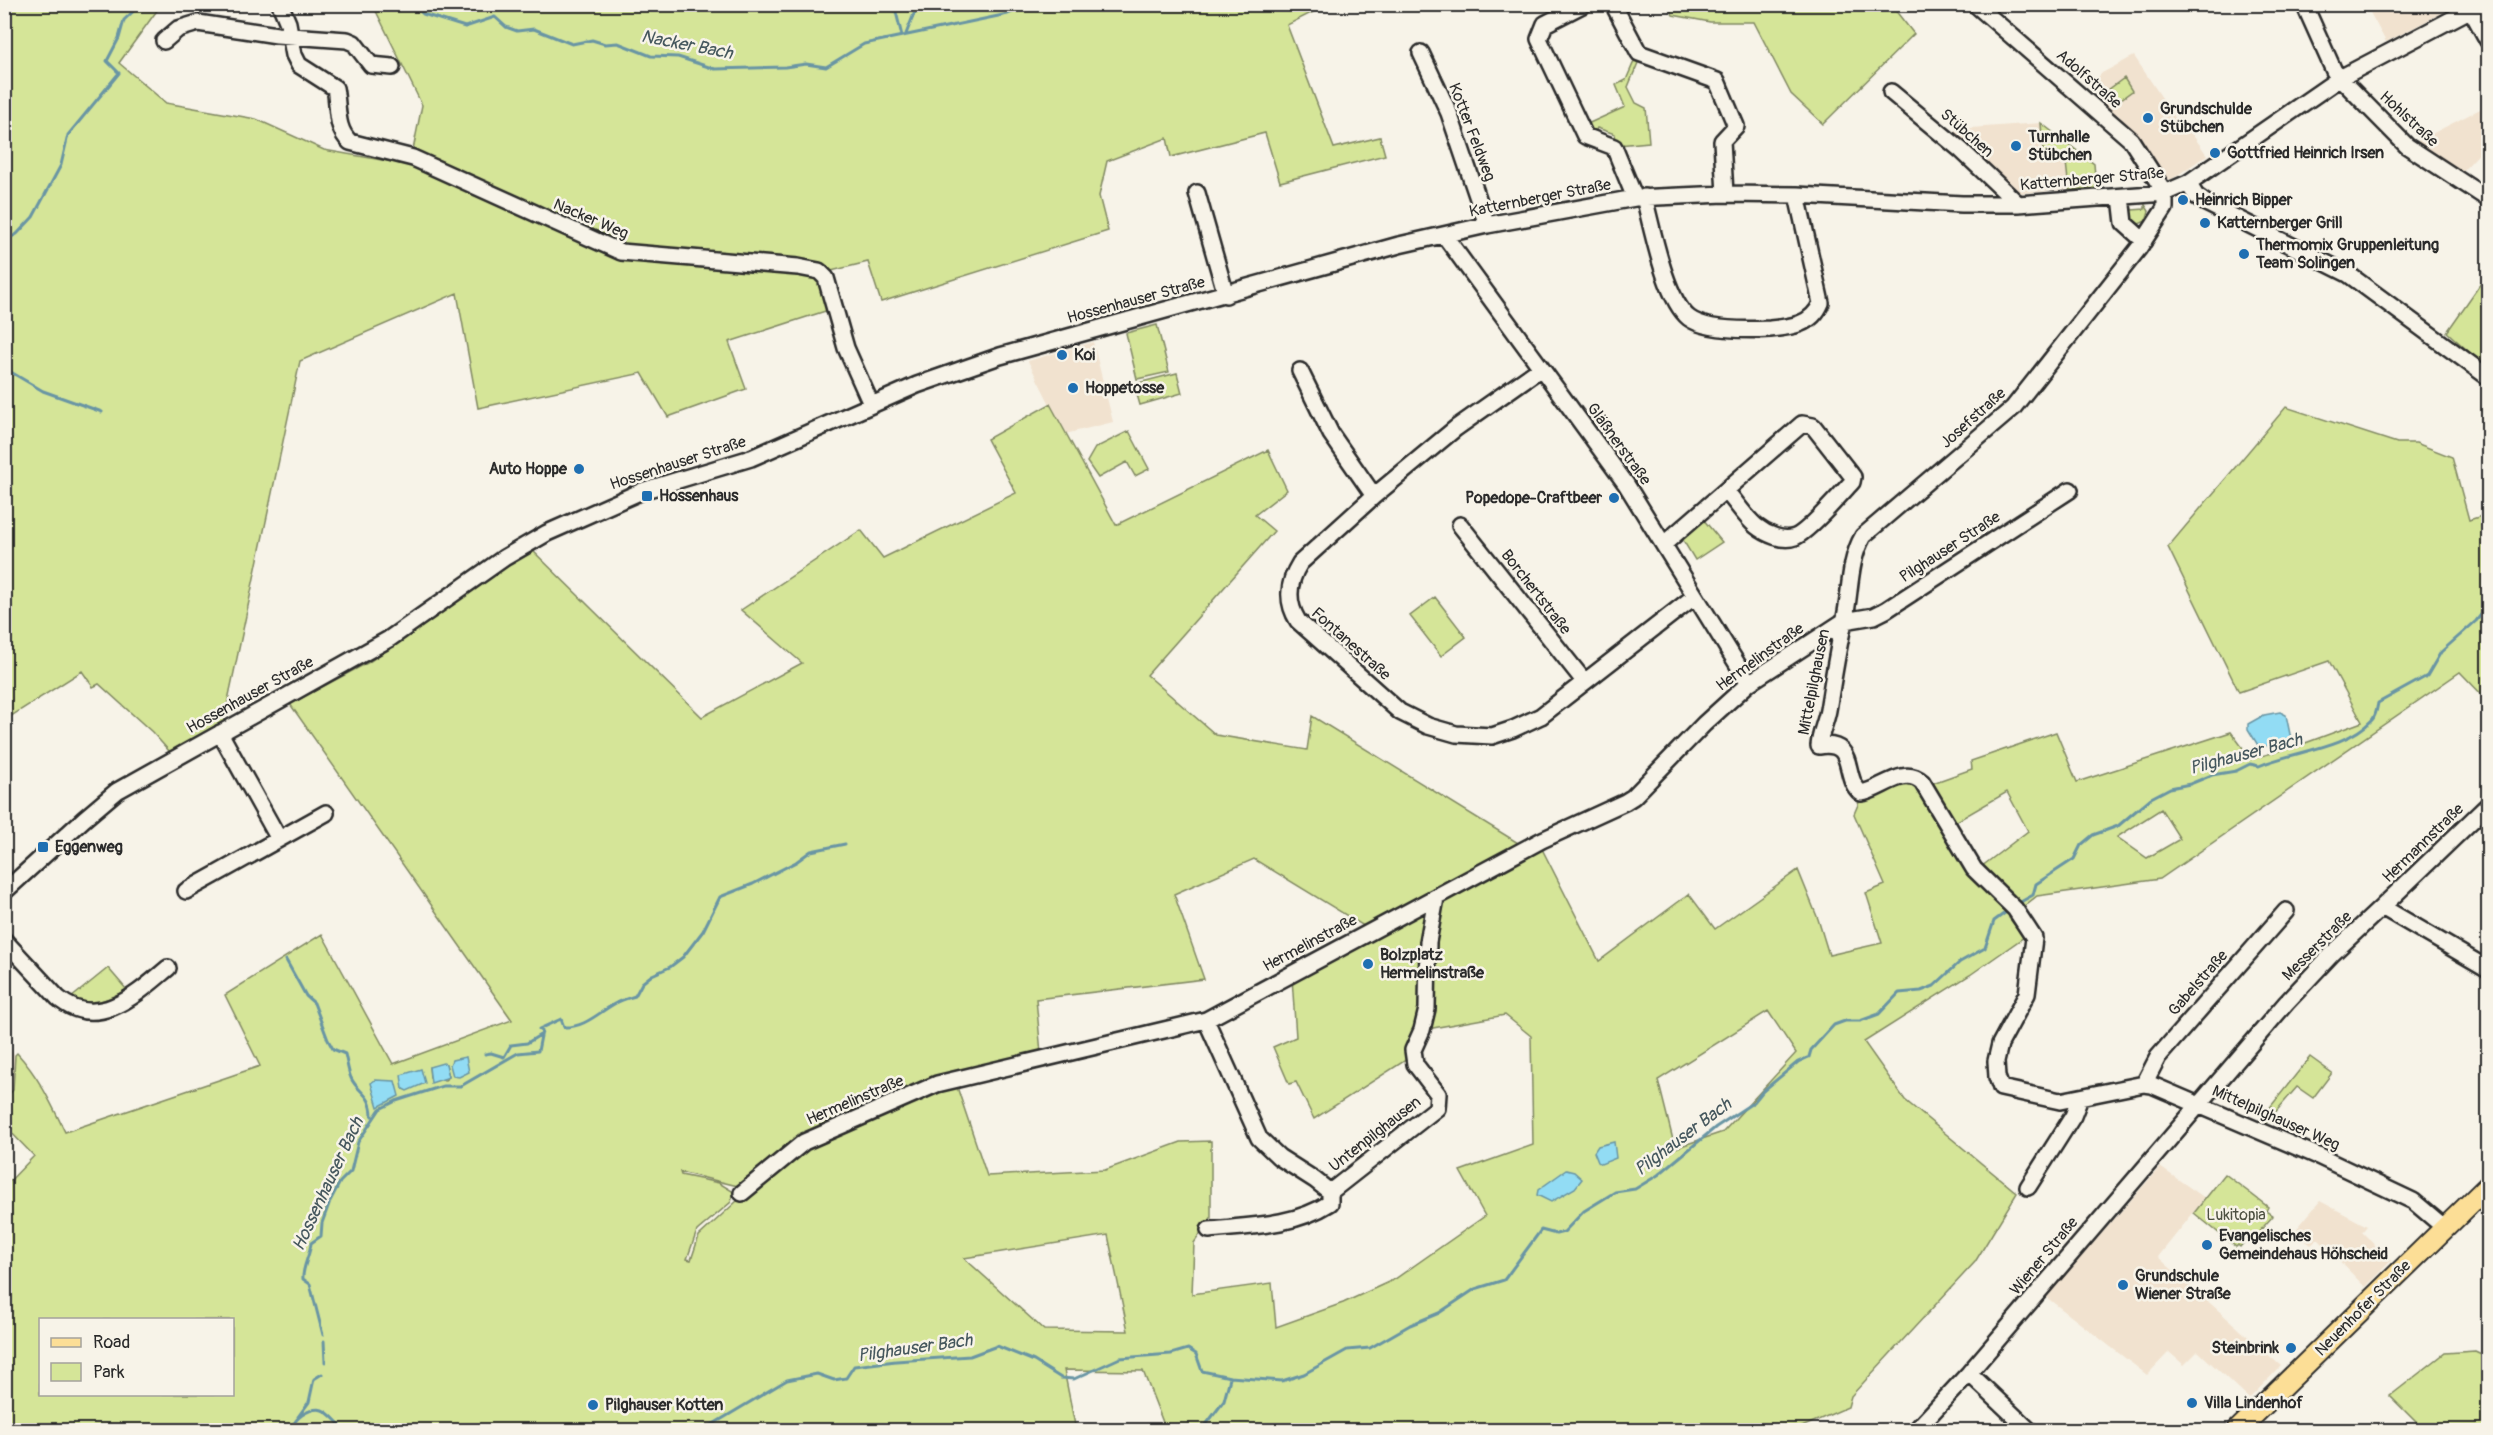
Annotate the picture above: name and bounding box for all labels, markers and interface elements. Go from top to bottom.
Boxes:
water label: Nacker Bach [639,25,736,65]
street label: Adolfstraße [2052,45,2126,113]
street label: Kotter Feldweg [1444,80,1500,184]
street label: Hohlstraße [2375,87,2443,151]
place label: Grundschulde Stübchen [2160,99,2253,137]
street label: Stübchen [1936,104,1998,162]
marker: Grundschulde Stübchen [2141,111,2155,125]
place label: Turnhalle Stübchen [2027,127,2092,165]
marker: Turnhalle Stübchen [2009,139,2023,153]
place label: Gottfried Heinrich Irsen [2227,143,2384,163]
marker: Gottfried Heinrich Irsen [2208,146,2222,160]
street label: Katternberger Straße [2019,163,2165,195]
street label: Katternberger Straße [1467,174,1613,222]
place label: Heinrich Bipper [2195,190,2293,210]
marker: Heinrich Bipper [2176,193,2190,207]
street label: Nacker Weg [550,194,632,244]
place label: Katternberger Grill [2217,213,2343,233]
marker: Katternberger Grill [2198,216,2212,230]
place label: Thermomix Gruppenleitung Team Solingen [2255,235,2439,273]
marker: Thermomix Gruppenleitung Team Solingen [2237,247,2251,261]
street label: Hossenhauser Straße [1065,272,1207,328]
place label: Koi [1074,345,1095,365]
marker: Koi [1055,348,1069,362]
place label: Hoppetosse [1085,378,1165,398]
marker: Hoppetosse [1066,381,1080,395]
street label: Josefstraße [1936,383,2010,453]
street label: Gläßnerstraße [1583,399,1656,489]
street label: Hossenhauser Straße [607,432,749,494]
place label: Auto Hoppe [489,459,568,479]
marker: Auto Hoppe [572,462,586,476]
place label: Hossenhaus [659,486,739,506]
place label: Popedope-Craftbeer [1465,488,1602,508]
marker: Hossenhaus [640,489,654,503]
marker: Popedope-Craftbeer [1607,491,1621,505]
street label: Pilghauser Straße [1896,507,2004,587]
street label: Borchertstraße [1497,545,1575,639]
street label: Fontanestraße [1307,603,1395,685]
street label: Hermelinstraße [1712,618,1808,696]
street label: Mittelpilghausen [1794,627,1834,737]
street label: Hossenhauser Straße [183,652,317,738]
water label: Pilghauser Bach [2187,728,2306,780]
street label: Hermannstraße [2378,799,2468,887]
place label: Eggenweg [55,837,123,857]
marker: Eggenweg [36,840,50,854]
street label: Messerstraße [2278,907,2356,985]
street label: Hermelinstraße [1259,910,1361,976]
place label: Bolzplatz Hermelinstraße [1380,945,1485,983]
street label: Gabelstraße [2164,946,2232,1020]
marker: Bolzplatz Hermelinstraße [1361,957,1375,971]
street label: Hermelinstraße [803,1070,907,1129]
street label: Mittelpilghauser Weg [2209,1081,2343,1155]
street label: Untenpilghausen [1325,1092,1425,1176]
water label: Pilghauser Bach [1630,1092,1737,1181]
water label: Hossenhauser Bach [287,1112,370,1254]
park label: Lukitopia [2206,1205,2266,1225]
street label: Wiener Straße [2006,1213,2083,1299]
place label: Evangelisches Gemeindehaus Höhscheid [2219,1226,2388,1264]
marker: Evangelisches Gemeindehaus Höhscheid [2200,1238,2214,1252]
street label: Neuenhofer Straße [2311,1256,2415,1360]
place label: Grundschule Wiener Straße [2135,1266,2232,1304]
marker: Grundschule Wiener Straße [2116,1278,2130,1292]
legend [39,1318,234,1396]
water label: Pilghauser Bach [856,1328,975,1367]
text: Road [93,1331,130,1354]
place label: Steinbrink [2212,1338,2279,1358]
marker: Steinbrink [2284,1341,2298,1355]
text: Park [93,1361,125,1384]
place label: Villa Lindenhof [2204,1393,2303,1413]
place label: Pilghauser Kotten [605,1395,723,1415]
marker: Villa Lindenhof [2185,1396,2199,1410]
marker: Pilghauser Kotten [586,1398,600,1412]

